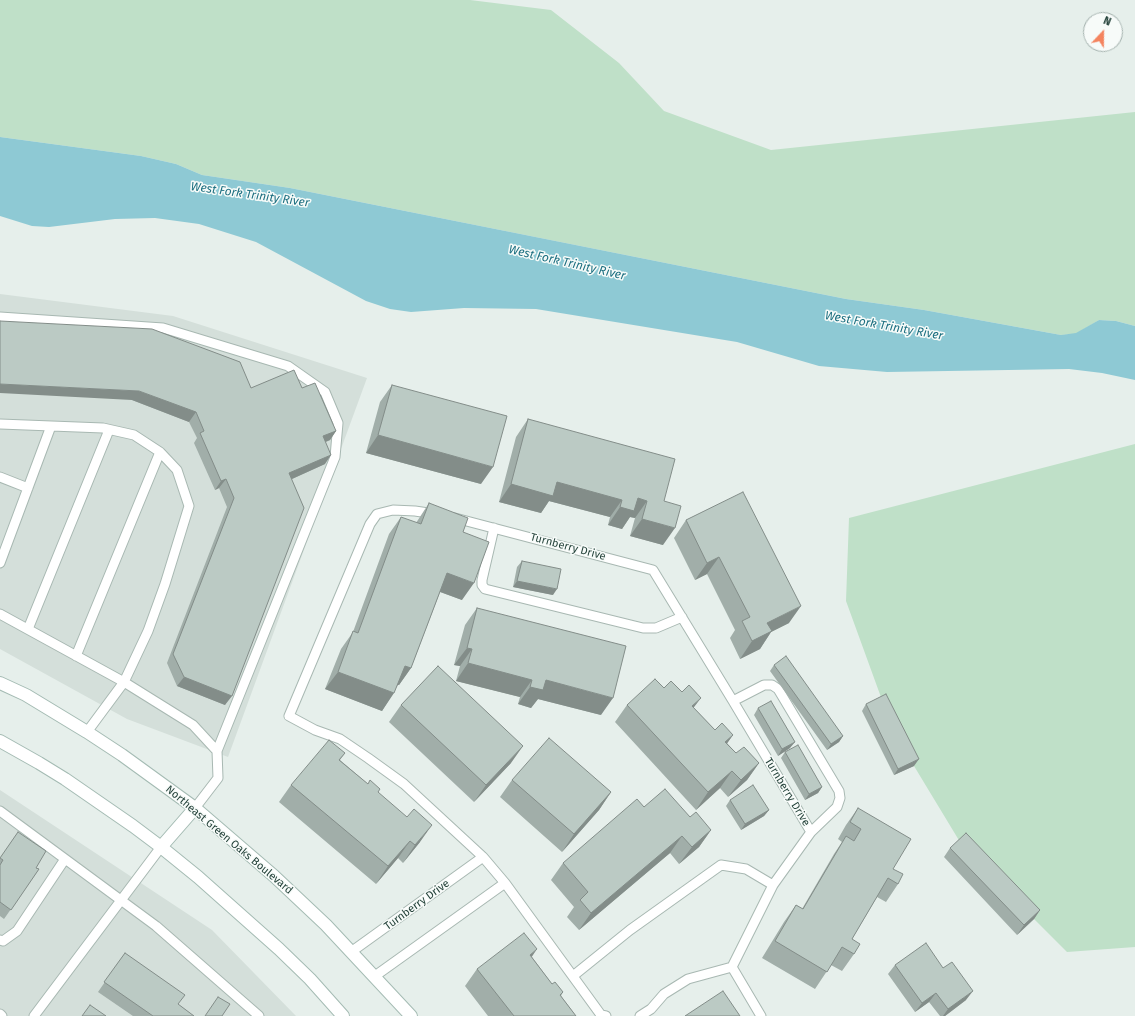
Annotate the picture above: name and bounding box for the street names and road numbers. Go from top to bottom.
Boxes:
street label: Turnberry Drive [529,531,607,563]
street label: Turnberry Drive [761,755,813,829]
street label: Northeast Green Oaks Boulevard [163,783,295,897]
street label: Turnberry Drive [382,877,452,933]

